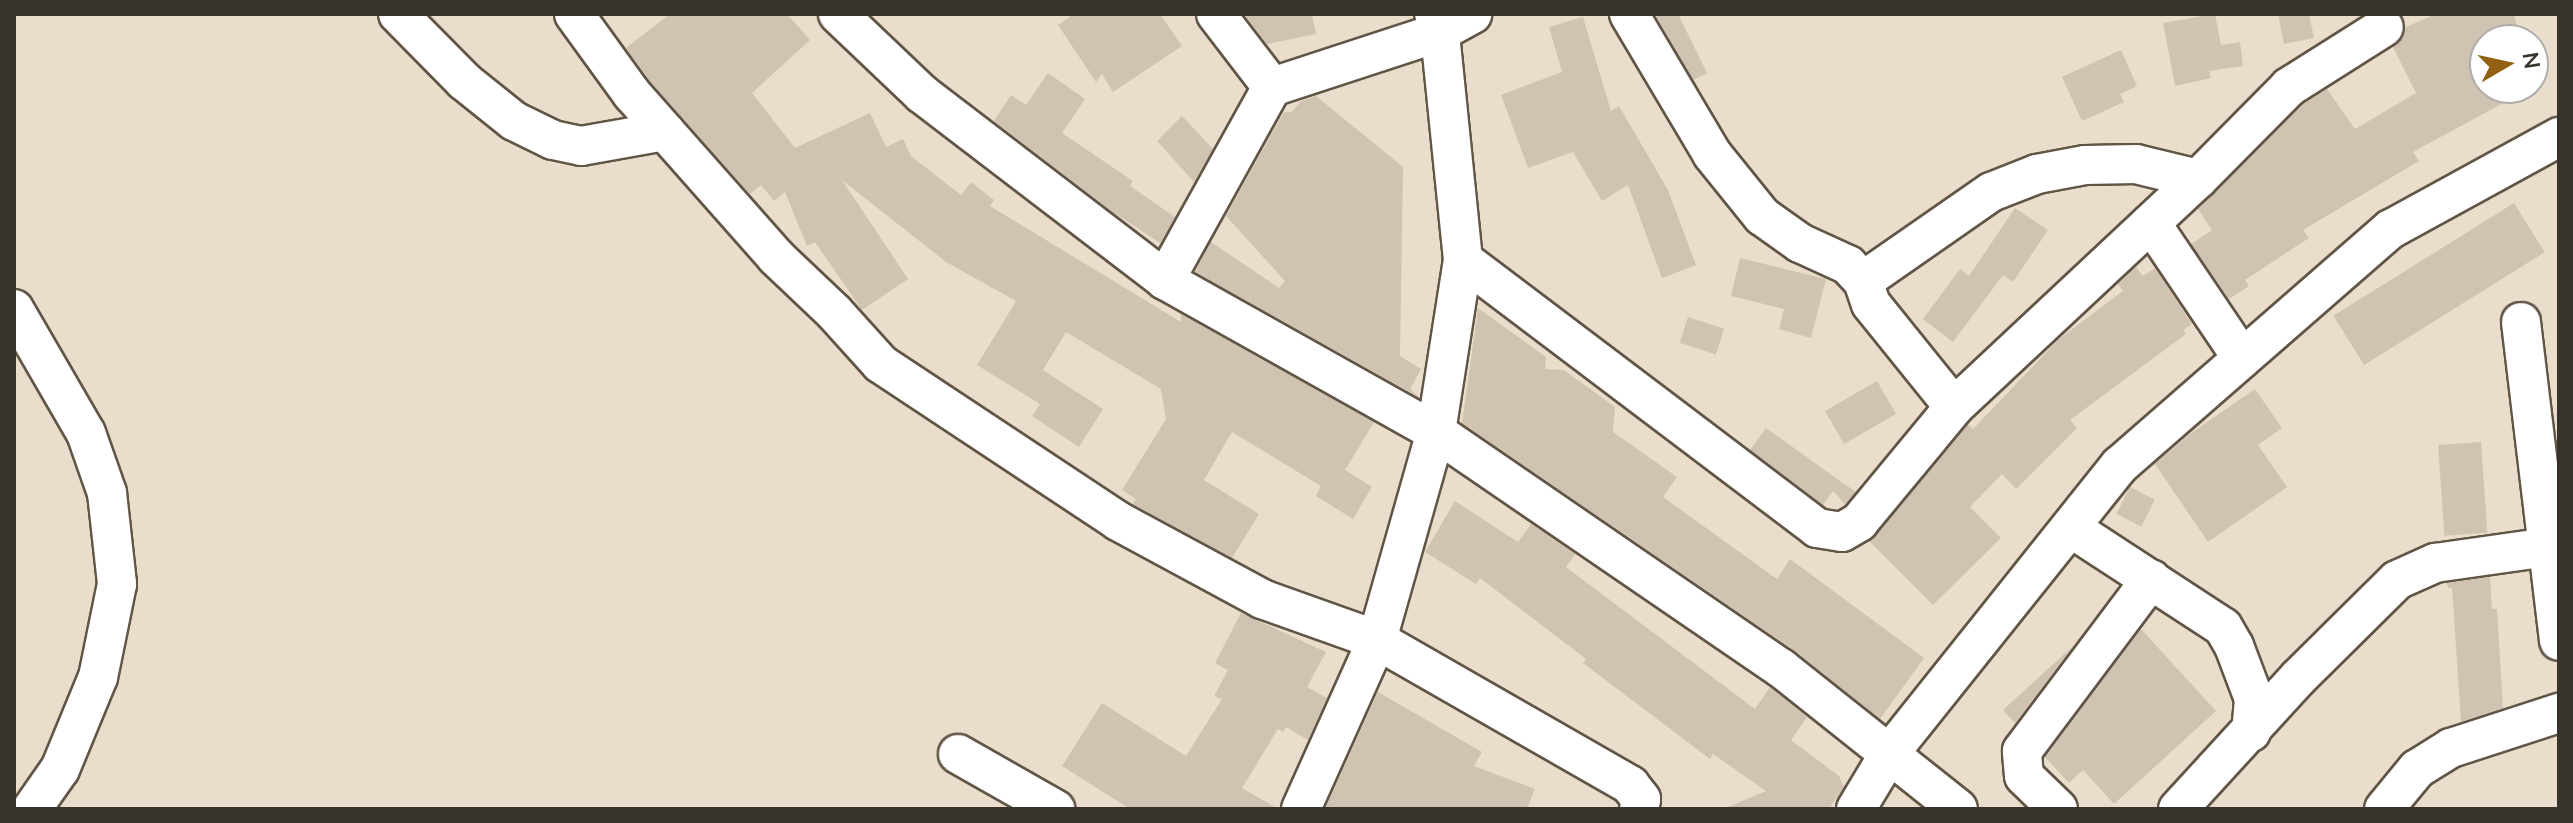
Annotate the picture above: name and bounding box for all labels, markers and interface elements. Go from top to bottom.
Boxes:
north arrow [2469,24,2549,104]
text: N [2515,50,2547,71]

